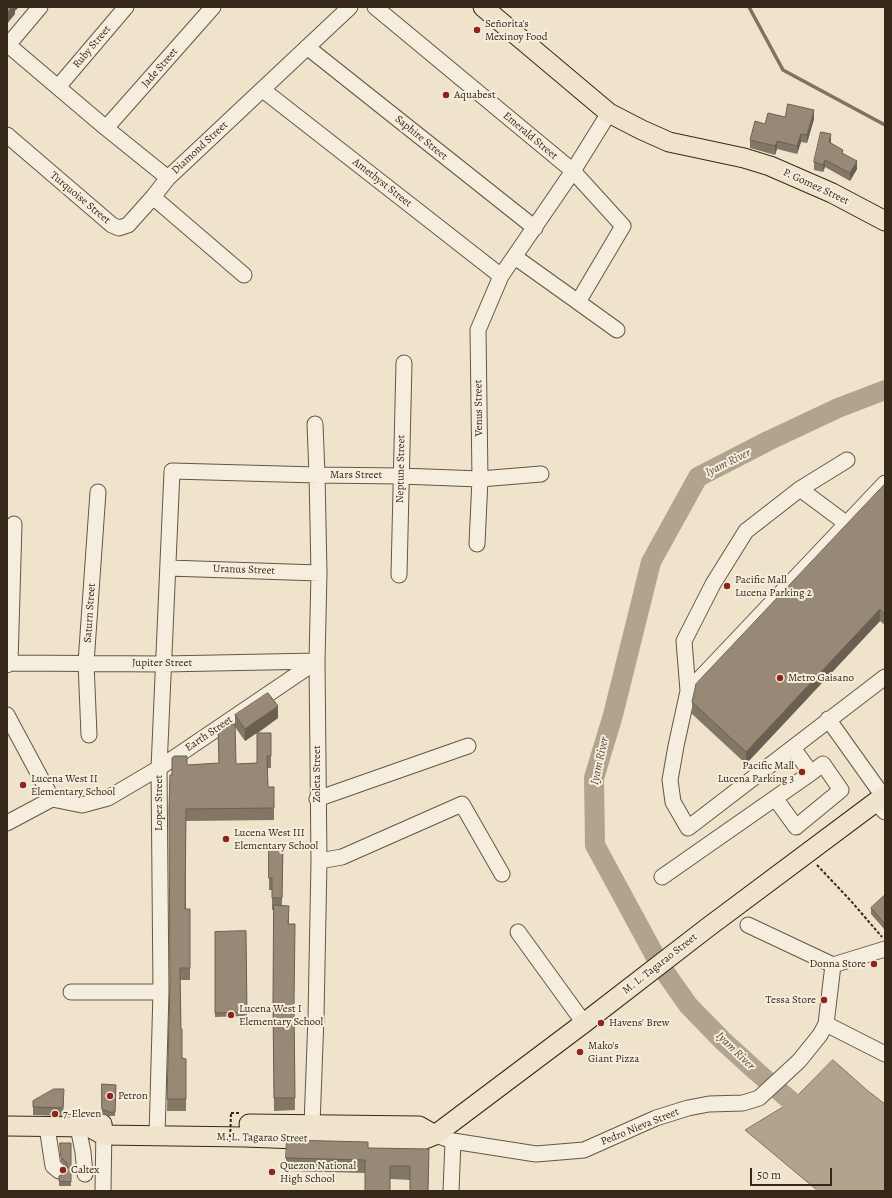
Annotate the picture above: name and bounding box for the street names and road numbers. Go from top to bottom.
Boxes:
street label: Ruby Street [70,23,114,71]
street label: Jade Street [139,45,181,91]
street label: Emerald Street [500,109,560,163]
street label: Saphire Street [392,113,450,163]
street label: Diamond Street [169,119,231,177]
street label: Amethyst Street [350,156,414,210]
street label: P. Gomez Street [781,166,851,208]
street label: Turquoise Street [47,169,113,227]
street label: Venus Street [472,380,486,436]
street label: Neptune Street [394,435,408,503]
street label: Mars Street [330,468,382,482]
street label: Uranus Street [213,562,275,578]
street label: Saturn Street [81,583,99,643]
street label: Jupiter Street [132,656,192,670]
street label: Earth Street [183,713,235,755]
street label: Zoleta Street [310,745,324,803]
street label: Lopez Street [152,775,166,831]
street label: M. L. Tagarao Street [620,931,700,997]
street label: Pedro Nieva Street [599,1105,681,1149]
street label: M. L. Tagarao Street [216,1131,308,1145]

